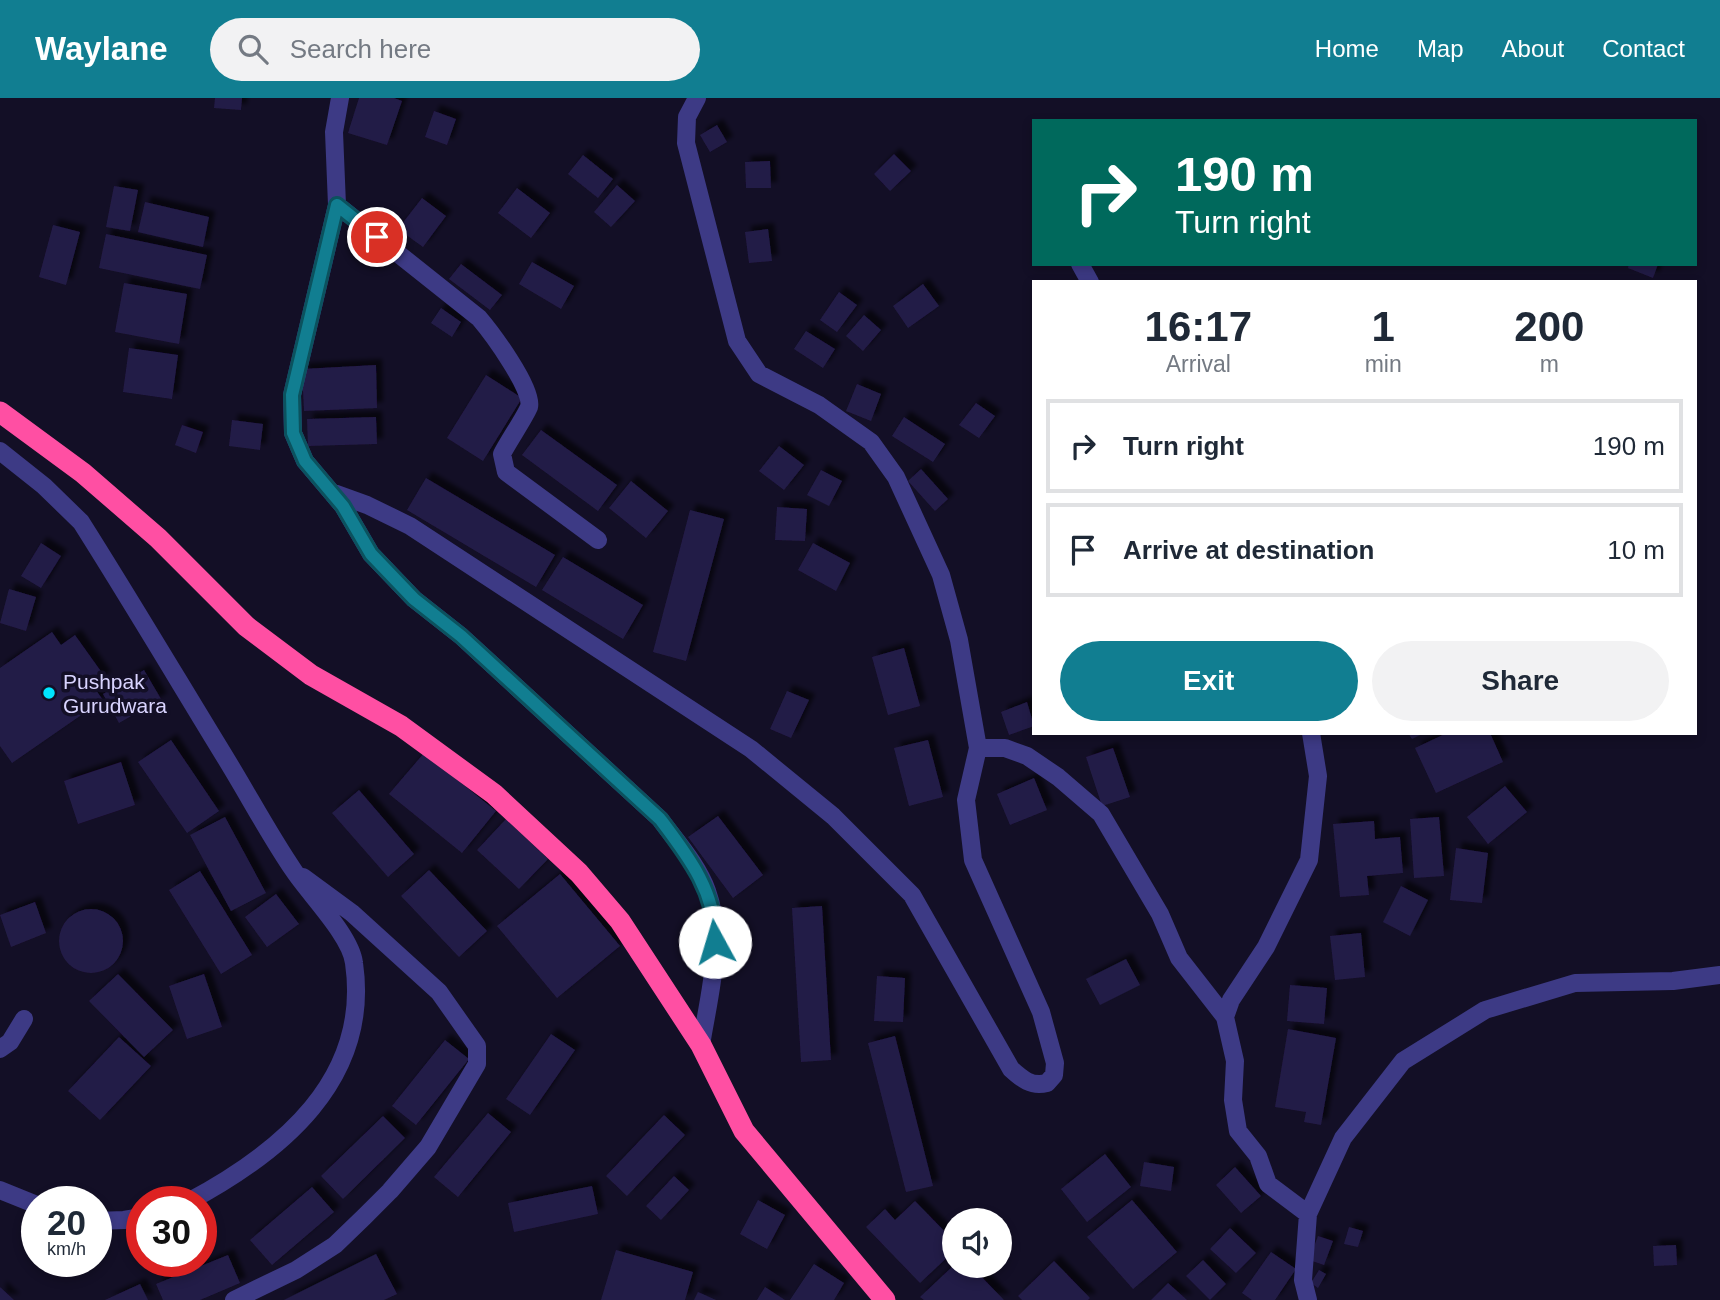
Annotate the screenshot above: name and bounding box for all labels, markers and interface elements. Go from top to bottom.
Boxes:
search box [210,18,700,81]
text: Waylane [35,30,168,67]
icon: search [234,30,272,68]
text: Search here [290,34,431,64]
text: Home [1315,35,1379,62]
text: Map [1417,35,1464,62]
text: About [1502,35,1564,62]
text: Contact [1602,35,1685,62]
icon: right [1060,147,1151,238]
text: 190 m [1175,147,1314,201]
text: Turn right [1175,204,1311,240]
pin [347,207,407,267]
icon: arrive [358,218,396,256]
text: 16:17 [1145,303,1252,350]
text: 1 [1371,303,1395,350]
text: 200 [1514,303,1584,350]
text: Arrival [1166,351,1231,377]
text: min [1365,351,1402,377]
text: m [1540,351,1559,377]
icon: right [1064,427,1102,465]
text: Turn right [1123,431,1244,461]
text: 190 m [1593,431,1665,461]
icon: arrive [1064,531,1102,569]
text: Arrive at destination [1123,535,1374,565]
text: 10 m [1607,535,1665,565]
button: Exit [1060,641,1358,721]
button: Share [1372,641,1669,721]
place label: Pushpak Gurudwara [63,670,167,717]
marker: Pushpak Gurudwara [41,685,57,701]
position arrow [678,905,752,979]
speed limit sign: 30 [126,1186,217,1277]
text: 20 [47,1203,86,1242]
map controls [942,1208,1012,1278]
button: sound [942,1208,1012,1278]
text: km/h [47,1239,86,1259]

